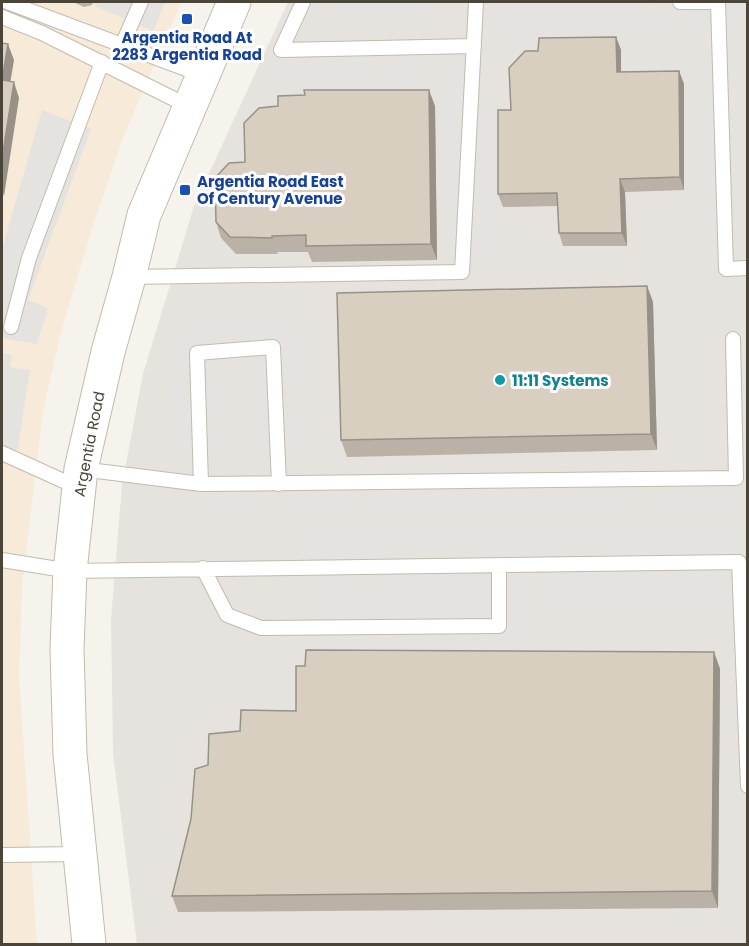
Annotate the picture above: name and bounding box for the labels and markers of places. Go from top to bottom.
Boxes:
marker: Argentia Road At 2283 Argentia Road [180,12,194,26]
place label: Argentia Road At 2283 Argentia Road [112,27,262,65]
place label: Argentia Road East Of Century Avenue [197,171,344,209]
marker: Argentia Road East Of Century Avenue [178,183,192,197]
place label: 11:11 Systems [512,370,609,391]
marker: 11:11 Systems [493,373,507,387]

